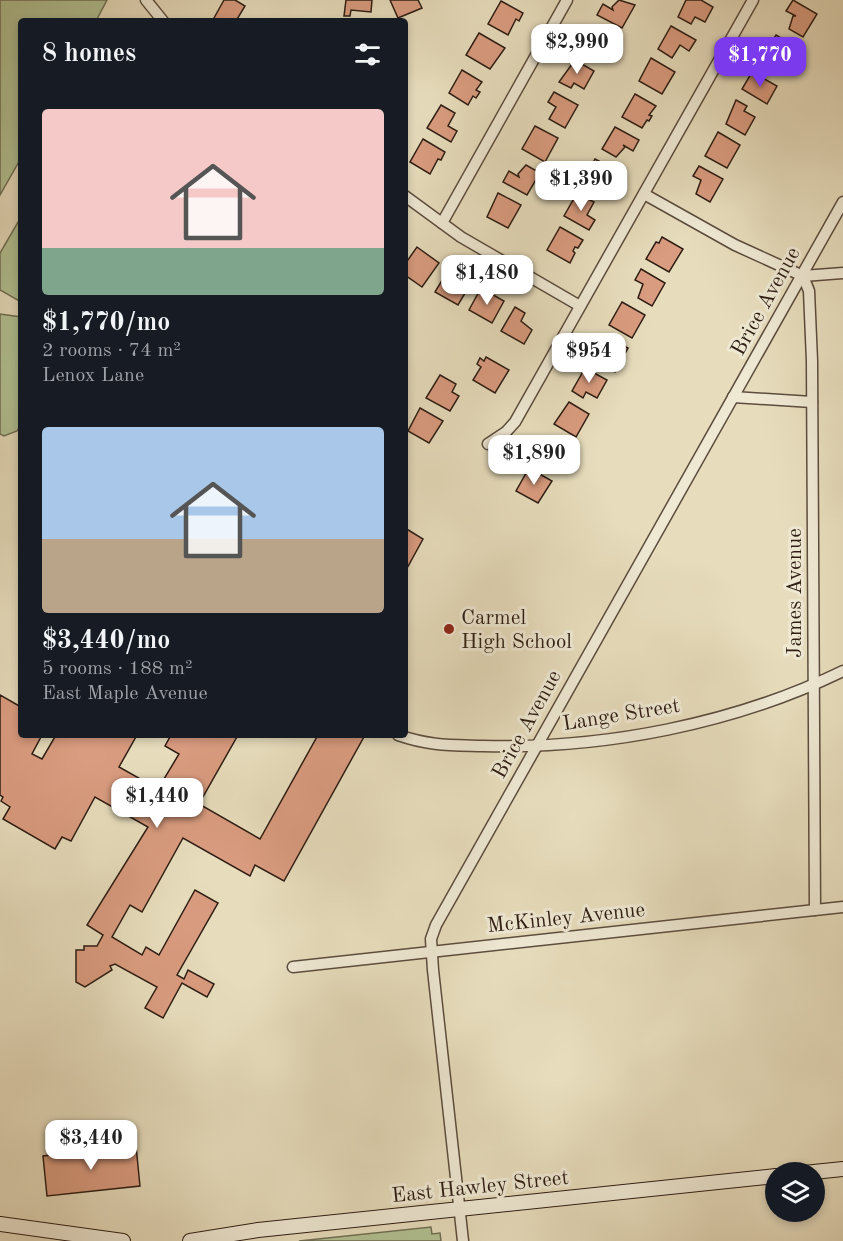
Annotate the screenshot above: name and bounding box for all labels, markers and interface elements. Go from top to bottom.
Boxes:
pin: $2,990 [528,24,626,75]
text: $2,990 [545,33,609,53]
pin: $1,770 [711,37,809,88]
icon: filters [351,38,384,71]
text: 8 homes [42,41,136,67]
text: $1,770 [728,46,792,66]
icon: home [159,148,267,256]
pin: $1,390 [532,161,630,212]
text: $1,390 [549,170,613,190]
street label: Brice Avenue [728,244,805,359]
pin: $1,480 [438,255,536,306]
text: $1,480 [455,264,519,284]
text: $1,770/mo [42,310,170,336]
pin: $954 [553,333,625,384]
text: 2 rooms · 74 m² [42,341,181,361]
text: $954 [566,342,612,362]
text: Lenox Lane [42,366,144,386]
pin: $1,890 [485,435,583,486]
text: $1,890 [502,444,566,464]
icon: home [159,466,267,574]
street label: James Avenue [785,528,806,658]
place label: Carmel High School [461,608,572,653]
marker: Carmel High School [442,622,456,636]
text: $3,440/mo [42,628,170,654]
text: 5 rooms · 188 m² [42,659,192,679]
street label: Brice Avenue [489,667,566,782]
text: East Maple Avenue [42,684,208,704]
street label: Lange Street [561,696,681,735]
pin: $1,440 [108,778,206,829]
text: $1,440 [125,787,189,807]
street label: McKinley Avenue [486,900,646,937]
pin: $3,440 [42,1120,140,1171]
text: $3,440 [59,1129,123,1149]
map controls [765,1162,825,1222]
button: layers [765,1162,825,1222]
street label: East Hawley Street [391,1168,570,1207]

